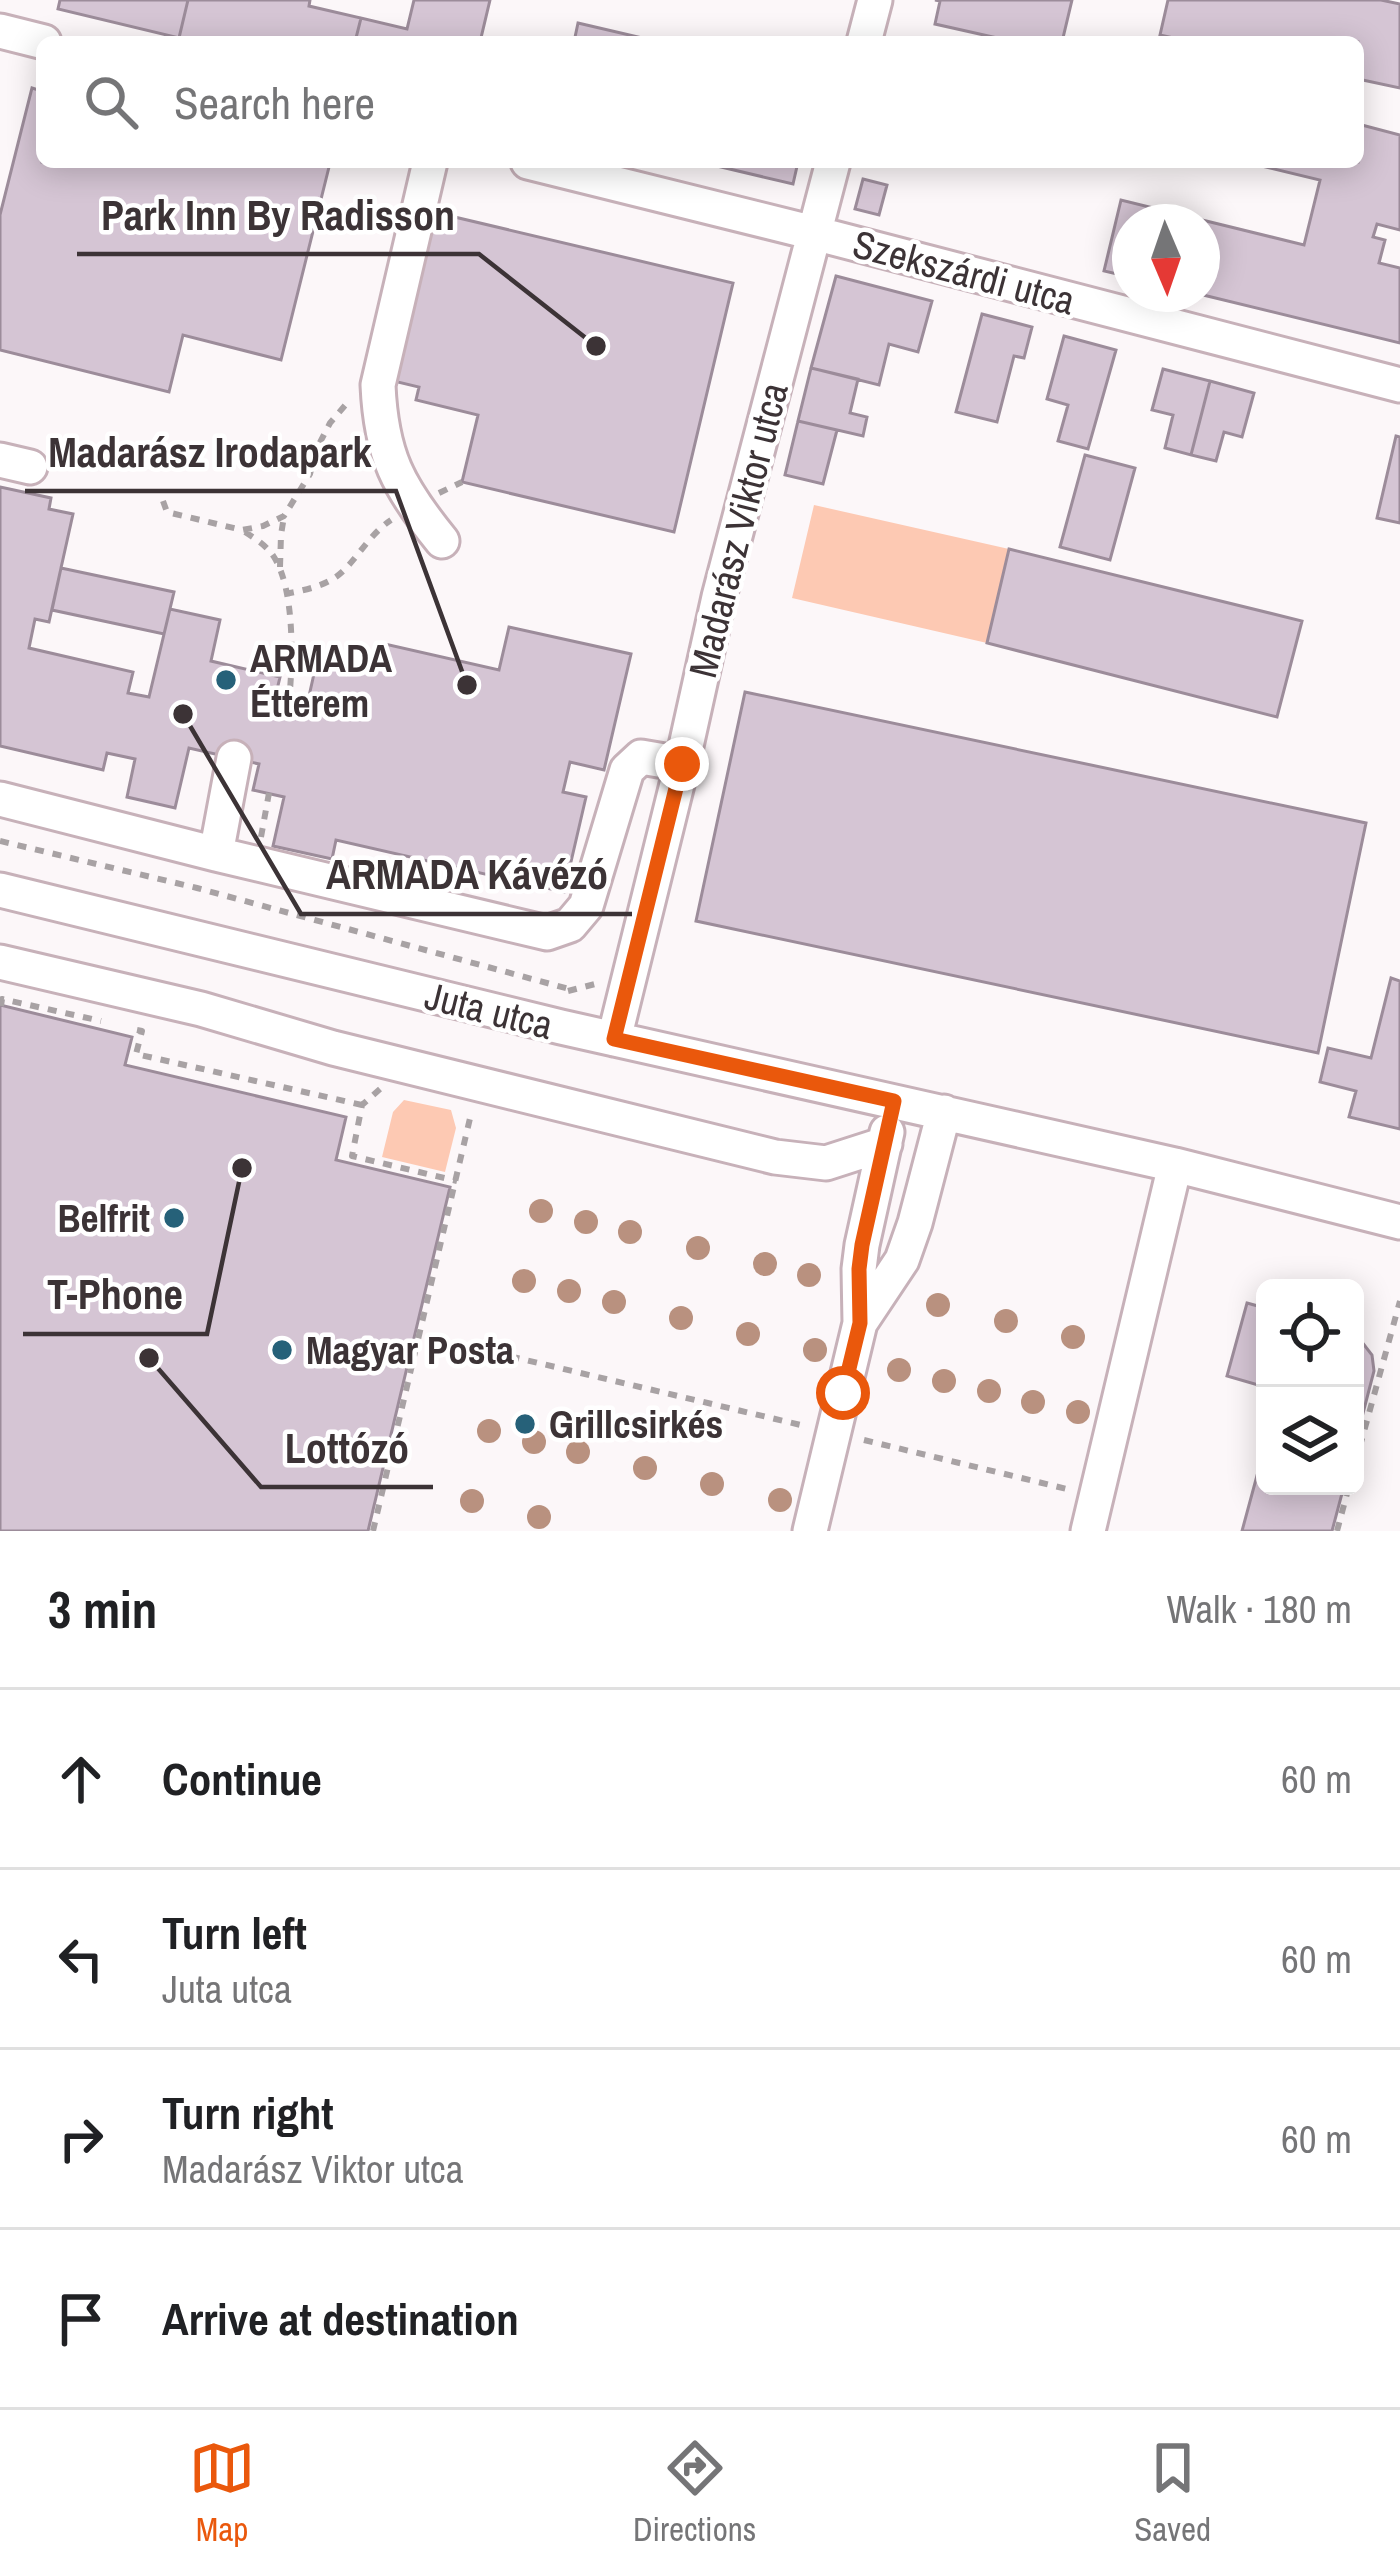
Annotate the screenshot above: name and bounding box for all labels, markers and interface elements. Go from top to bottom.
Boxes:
search box [36,36,1364,168]
icon: search [78,69,144,135]
text: Search here [174,72,375,133]
callout: Park Inn By Radisson [77,176,479,254]
text: Park Inn By Radisson [101,187,455,243]
north arrow [1112,204,1220,312]
street label: Szekszárdi utca [847,217,1081,327]
street label: Madarász Viktor utca [676,377,800,683]
callout: Madarász Irodapark [25,413,396,491]
text: Madarász Irodapark [48,424,373,480]
place label: ARMADA Étterem [250,632,393,729]
marker: ARMADA Étterem [213,667,239,693]
route end [655,737,709,791]
callout: ARMADA Kávézó [301,836,632,914]
text: ARMADA Kávézó [326,846,608,902]
street label: Juta utca [420,969,558,1051]
place label: Belfrit [58,1192,150,1244]
marker: Belfrit [161,1205,187,1231]
callout: T-Phone [23,1256,207,1334]
text: T-Phone [47,1266,183,1322]
map controls [1256,1279,1364,1495]
button: locate [1256,1279,1364,1387]
place label: Magyar Posta [306,1324,514,1376]
marker: Magyar Posta [269,1337,295,1363]
route start [816,1366,870,1420]
button: layers [1256,1387,1364,1495]
place label: Grillcsirkés [549,1398,723,1450]
callout: Lottózó [261,1409,433,1487]
marker: Grillcsirkés [512,1411,538,1437]
text: Lottózó [285,1420,409,1476]
text: 3 min [48,1575,157,1644]
text: Walk · 180 m [1167,1583,1352,1635]
icon: ahead [48,1746,114,1812]
text: Continue [162,1748,322,1809]
text: 60 m [1281,1753,1352,1805]
text: Turn left [162,1902,307,1963]
icon: left [48,1926,114,1992]
text: 60 m [1281,1933,1352,1985]
text: Juta utca [162,1963,292,2015]
text: Turn right [162,2082,334,2143]
icon: right [48,2106,114,2172]
text: 60 m [1281,2113,1352,2165]
text: Madarász Viktor utca [162,2143,464,2195]
icon: arrive [48,2286,114,2352]
text: Arrive at destination [162,2288,519,2349]
tab: Map [189,2435,255,2551]
tab: Directions [633,2435,756,2551]
tab: Saved [1134,2435,1211,2551]

